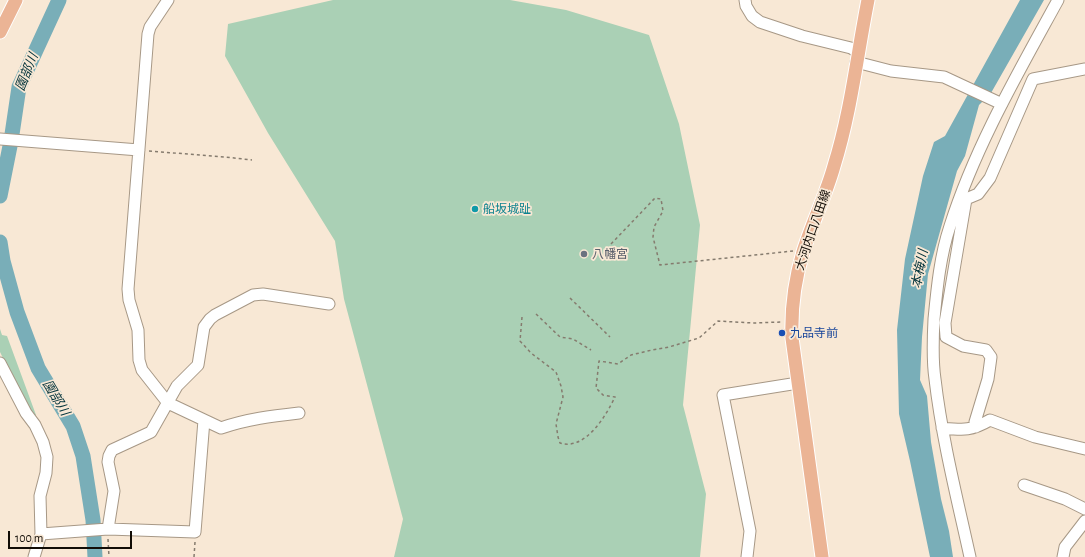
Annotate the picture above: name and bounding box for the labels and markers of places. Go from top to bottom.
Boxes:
place label: 船坂城趾 [483,202,531,216]
marker: 船坂城趾 [470,204,480,214]
place label: 八幡宮 [592,247,628,261]
marker: 八幡宮 [579,249,589,259]
place label: 九品寺前 [790,326,838,340]
marker: 九品寺前 [777,328,787,338]

